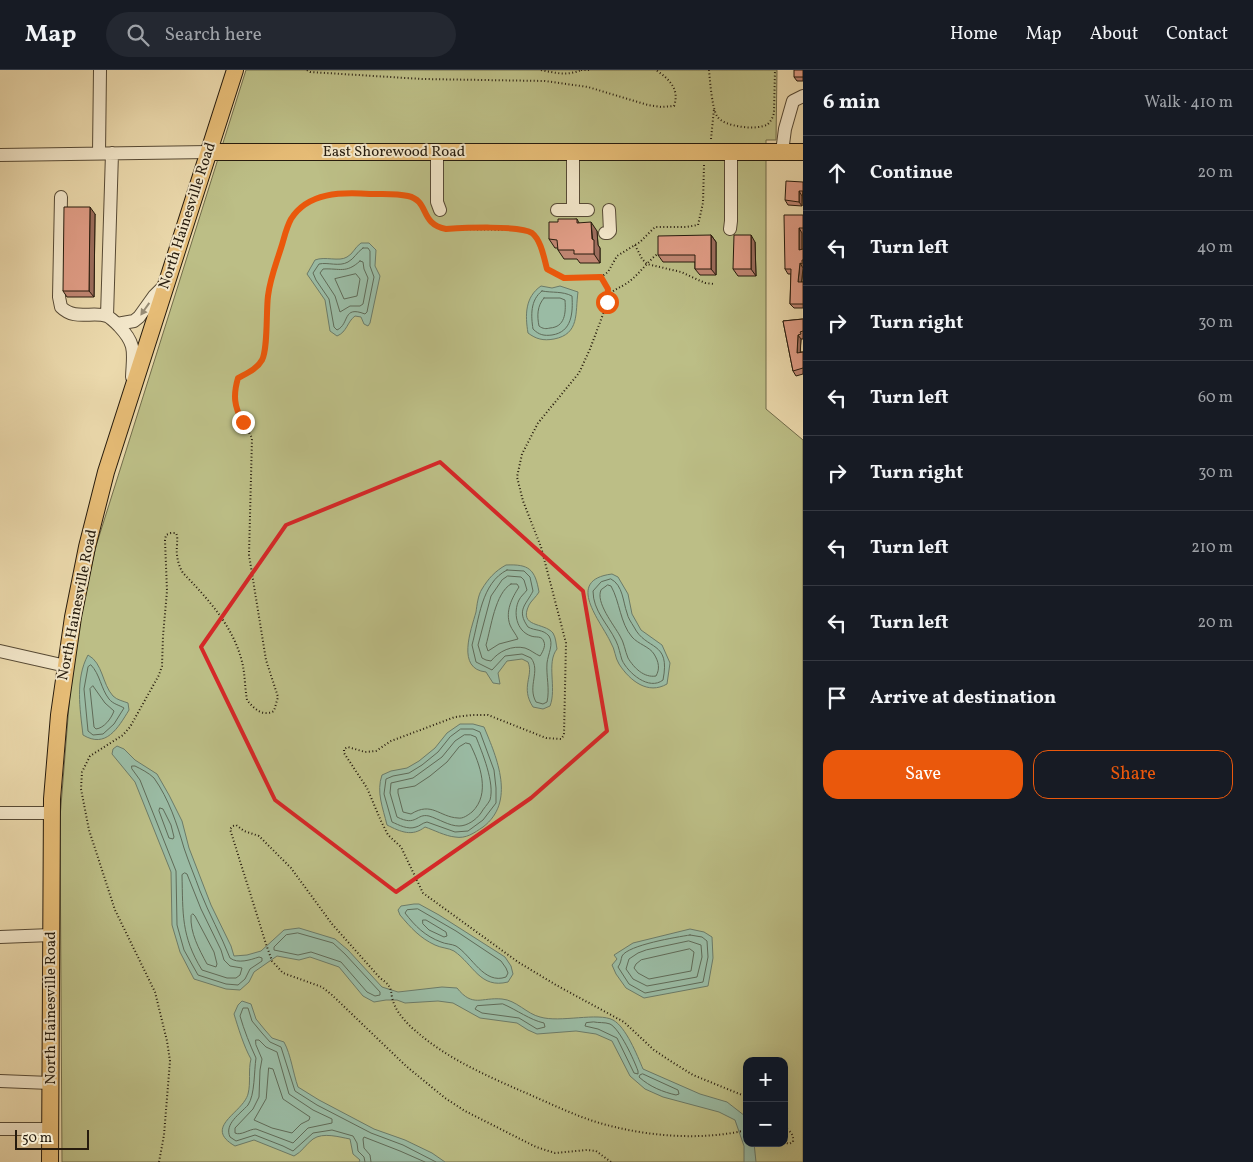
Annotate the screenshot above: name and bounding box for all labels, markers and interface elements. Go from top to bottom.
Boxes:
search box [106,12,456,57]
text: Map [25,18,76,52]
icon: search [124,21,152,49]
text: Search here [164,22,262,48]
text: Home [950,22,998,47]
text: Map [1026,22,1062,47]
text: About [1090,22,1138,47]
text: Contact [1166,22,1228,47]
text: 6 min [823,88,880,117]
text: Walk · 410 m [1144,92,1233,114]
street label: North Hainesville Road [154,140,222,292]
street label: East Shorewood Road [323,142,465,163]
icon: ahead [823,159,851,187]
text: Continue [870,160,953,186]
text: 20 m [1198,162,1233,184]
icon: left [823,234,851,262]
text: Turn left [870,235,949,261]
text: 40 m [1197,237,1233,259]
route start [596,291,619,314]
one-way arrow [140,302,150,316]
icon: right [823,309,851,337]
text: Turn right [870,310,963,336]
text: 30 m [1198,312,1233,334]
icon: left [823,384,851,412]
text: Turn left [870,385,949,411]
text: 60 m [1198,387,1233,409]
route end [232,411,255,434]
icon: right [823,459,851,487]
text: Turn right [870,460,963,486]
text: 30 m [1198,462,1233,484]
street label: North Hainesville Road [53,528,103,682]
icon: left [823,534,851,562]
text: Turn left [870,535,949,561]
text: 210 m [1191,537,1233,559]
icon: left [823,609,851,637]
text: Turn left [870,610,949,636]
text: 20 m [1198,612,1233,634]
icon: arrive [823,684,851,712]
text: Arrive at destination [870,685,1056,711]
button: Save [823,750,1023,799]
button: Share [1033,750,1233,799]
street label: North Hainesville Road [41,931,62,1085]
map controls [743,1057,788,1147]
button: + [743,1057,788,1102]
button: − [743,1102,788,1147]
scale bar [15,1127,89,1150]
text: 50 m [22,1129,52,1148]

